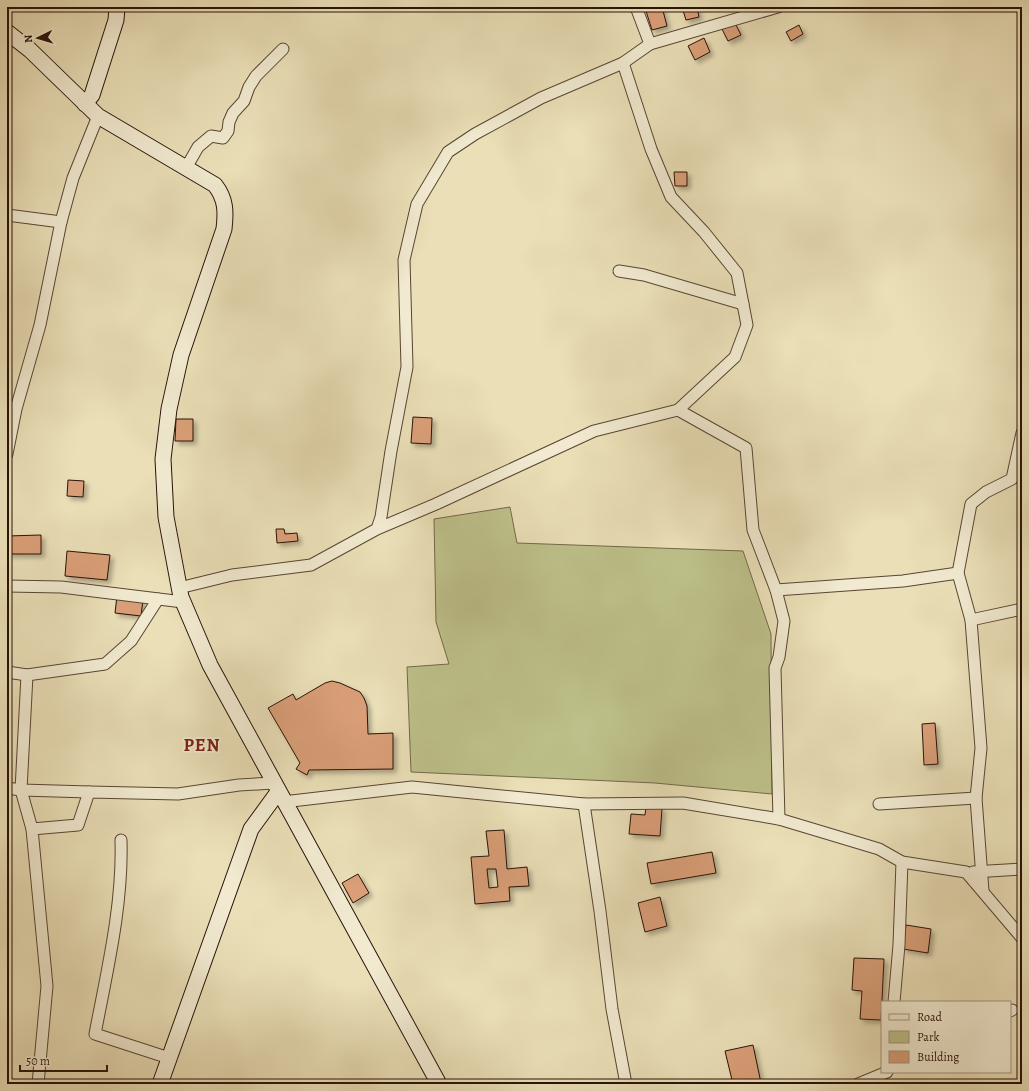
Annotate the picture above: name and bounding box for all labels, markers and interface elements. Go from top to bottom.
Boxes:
north arrow [18,18,58,58]
text: N [21,34,36,43]
district label: PEN [183,733,221,757]
legend [881,1001,1011,1073]
text: Road [917,1009,943,1025]
text: Park [917,1029,940,1045]
scale bar [20,1047,107,1073]
text: Building [917,1049,959,1065]
text: 50 m [26,1053,50,1069]

